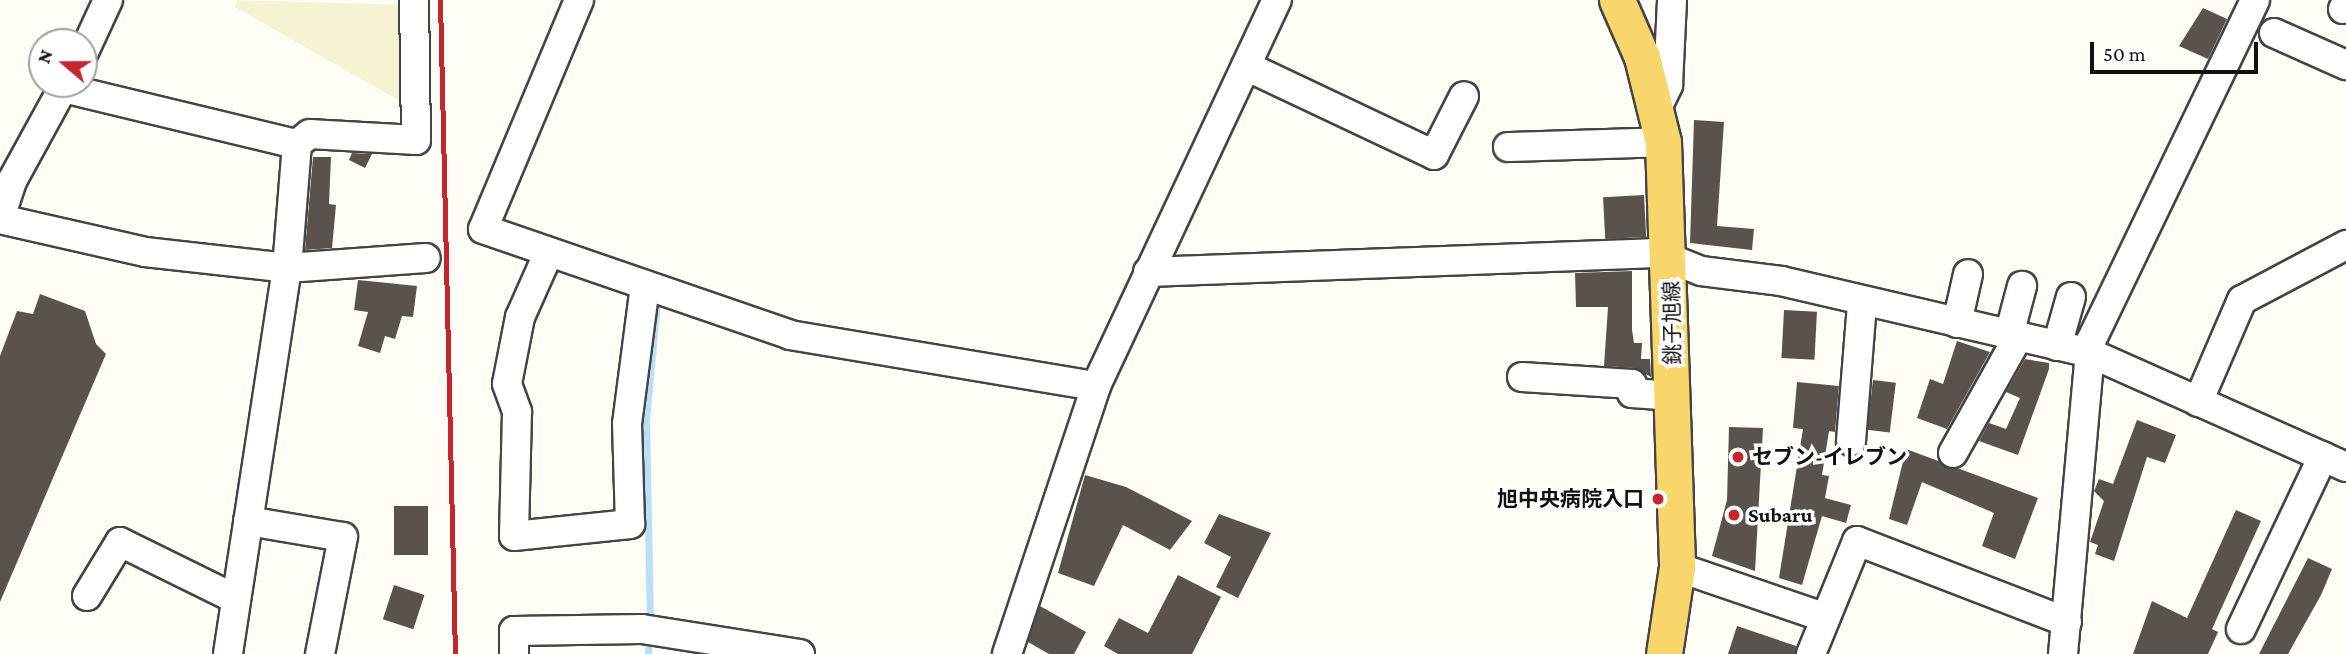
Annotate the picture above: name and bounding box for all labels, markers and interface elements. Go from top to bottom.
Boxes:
north arrow [28,28,98,98]
scale bar [2094,28,2262,72]
text: 50 m [2103,42,2146,66]
text: N [33,47,57,66]
street label: 銚子旭線 [1659,281,1685,365]
place label: セブン-イレブン [1752,444,1907,470]
marker: セブン-イレブン [1730,449,1746,465]
place label: 旭中央病院入口 [1497,486,1644,512]
marker: 旭中央病院入口 [1650,491,1666,507]
place label: Subaru [1748,502,1812,528]
marker: Subaru [1726,507,1742,523]

